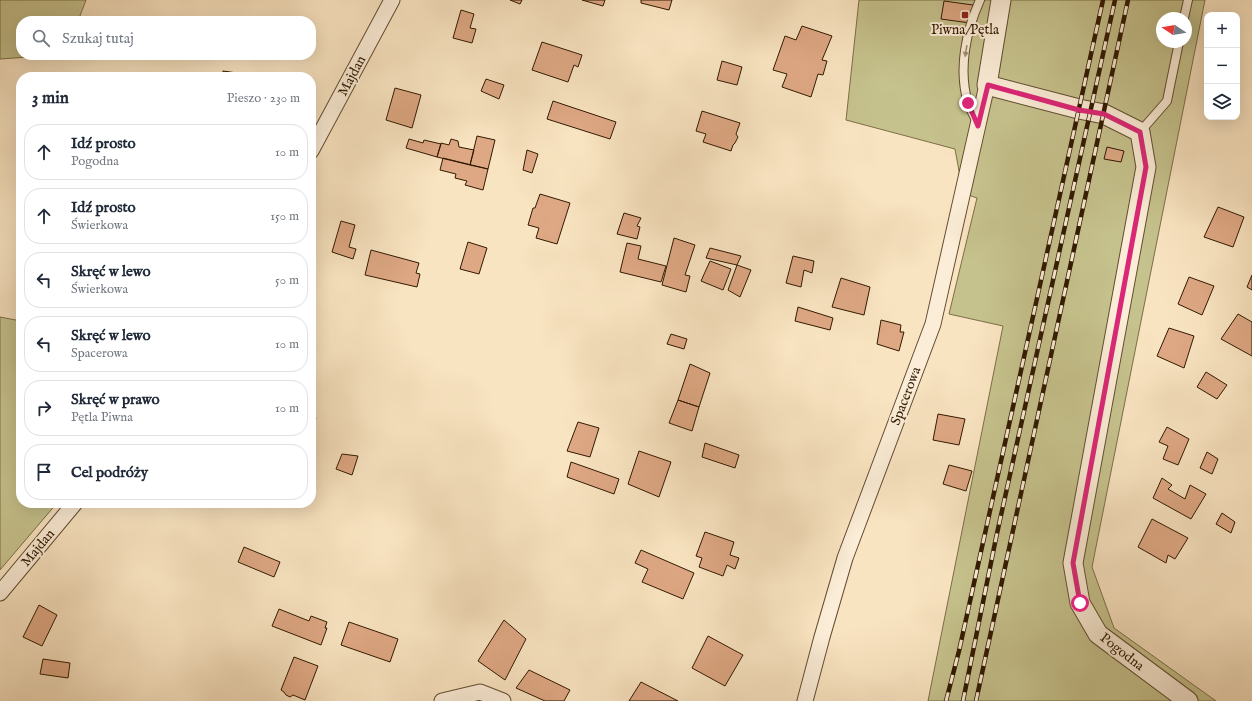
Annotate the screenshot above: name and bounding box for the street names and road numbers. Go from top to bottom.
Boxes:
street label: Majdan [334,52,370,99]
street label: Spacerowa [887,363,926,428]
street label: Majdan [17,525,59,570]
street label: Pogodna [1096,629,1149,676]

